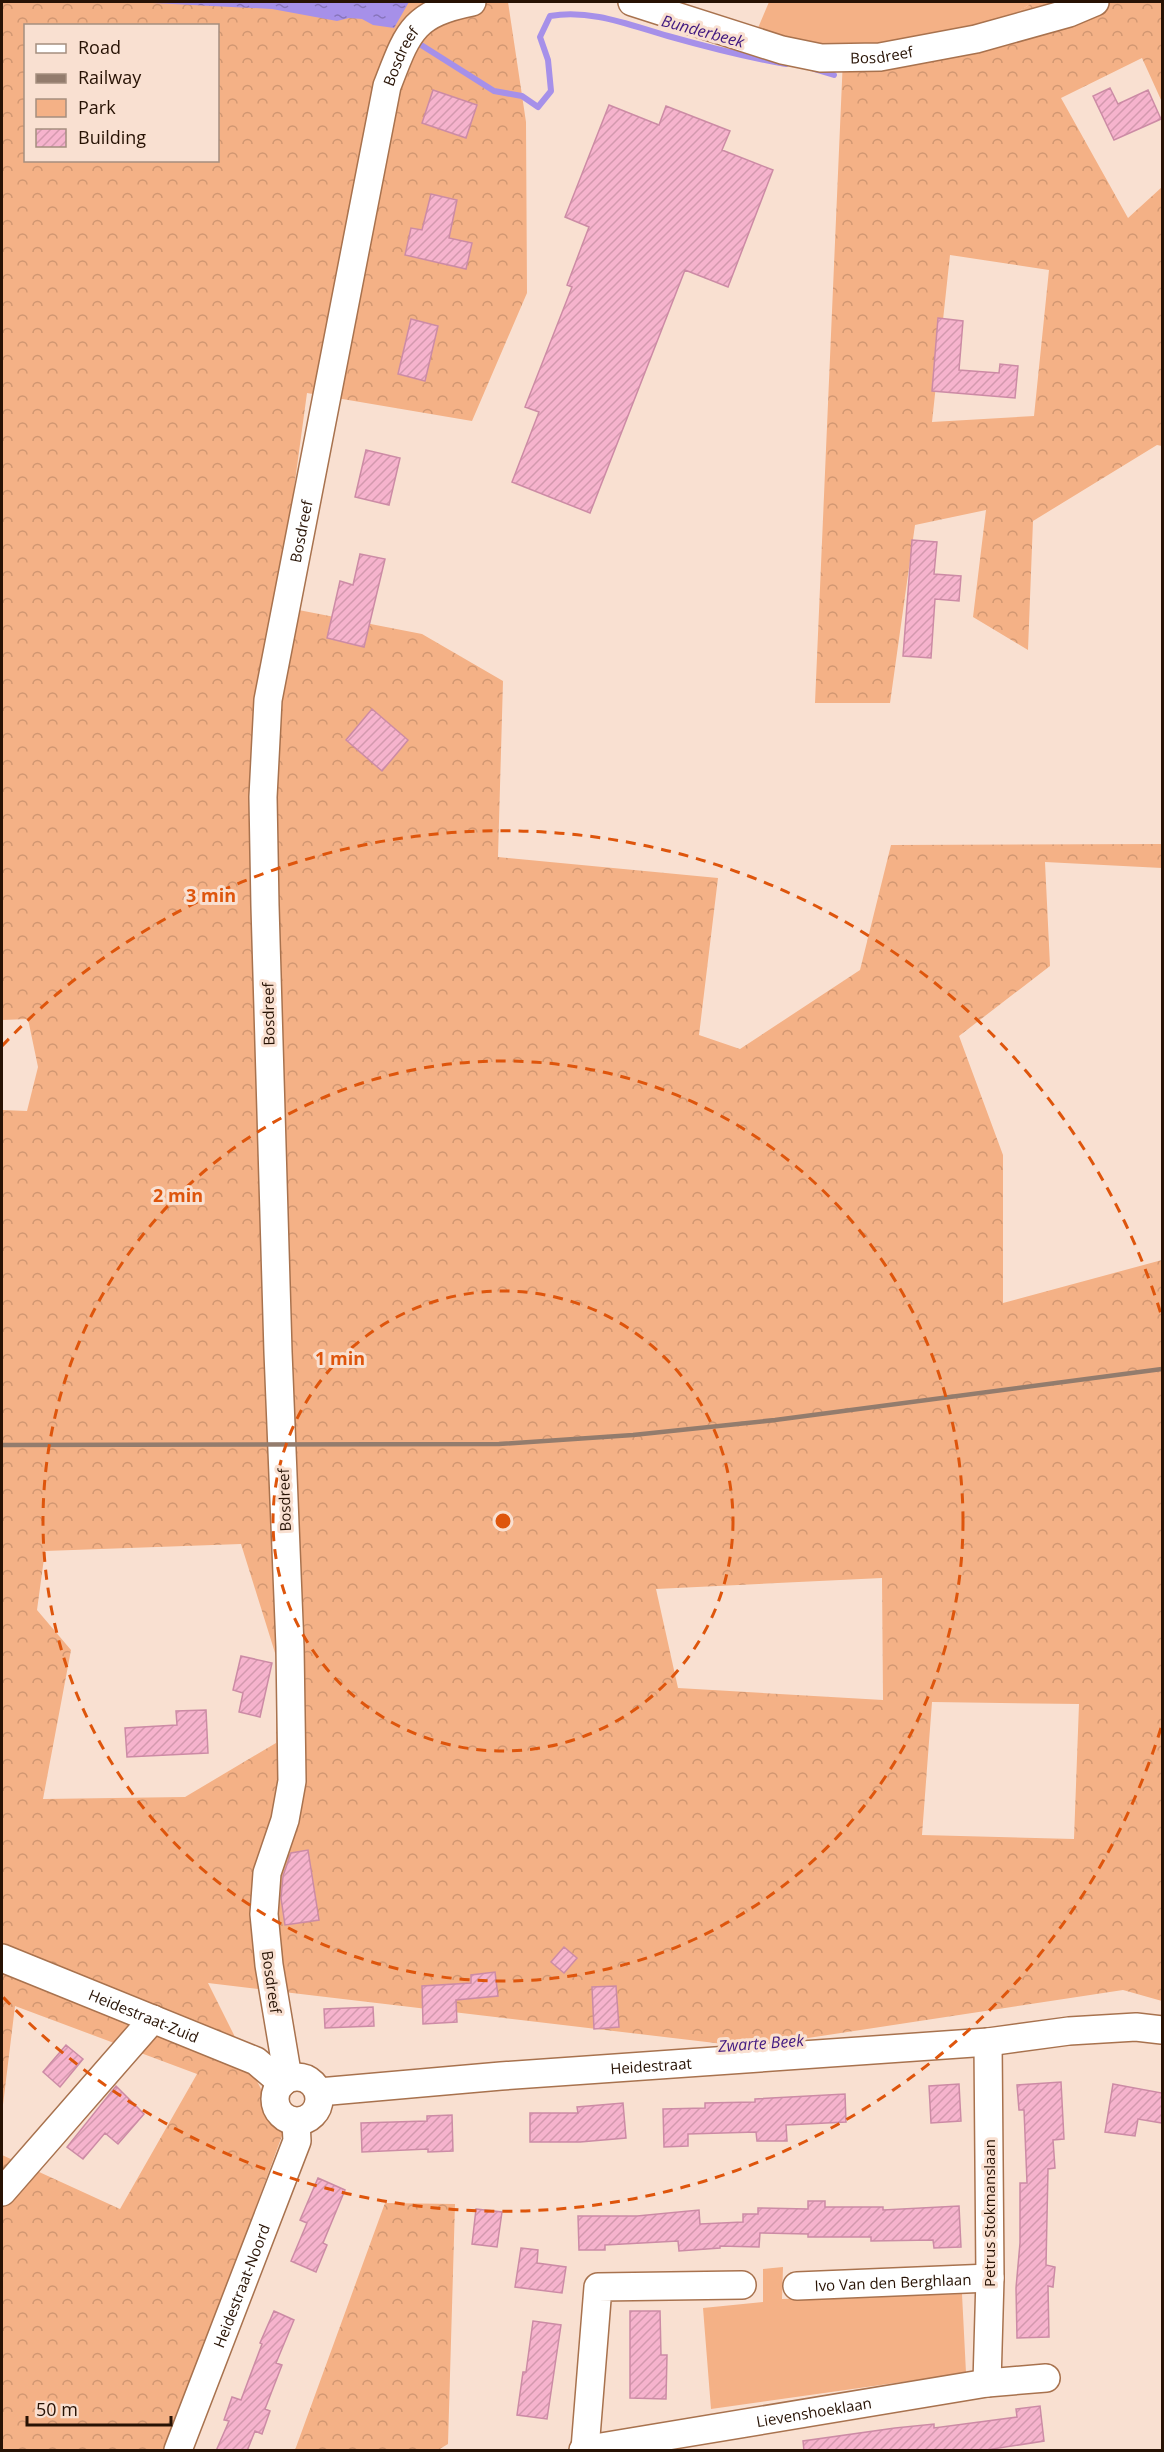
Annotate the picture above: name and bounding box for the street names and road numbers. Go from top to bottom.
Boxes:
street label: Bosdreef [378,21,423,89]
street label: Bosdreef [850,41,915,68]
street label: Bosdreef [285,497,317,564]
street label: Bosdreef [257,981,279,1046]
street label: Bosdreef [273,1467,295,1532]
street label: Bosdreef [258,1949,286,2016]
street label: Heidestraat-Zuid [86,1984,202,2047]
street label: Heidestraat [610,2053,692,2078]
street label: Petrus Stokmanslaan [979,2139,999,2287]
street label: Heidestraat-Noord [208,2221,274,2351]
street label: Ivo Van den Berghlaan [814,2269,972,2295]
street label: Lievenshoeklaan [755,2392,873,2431]

